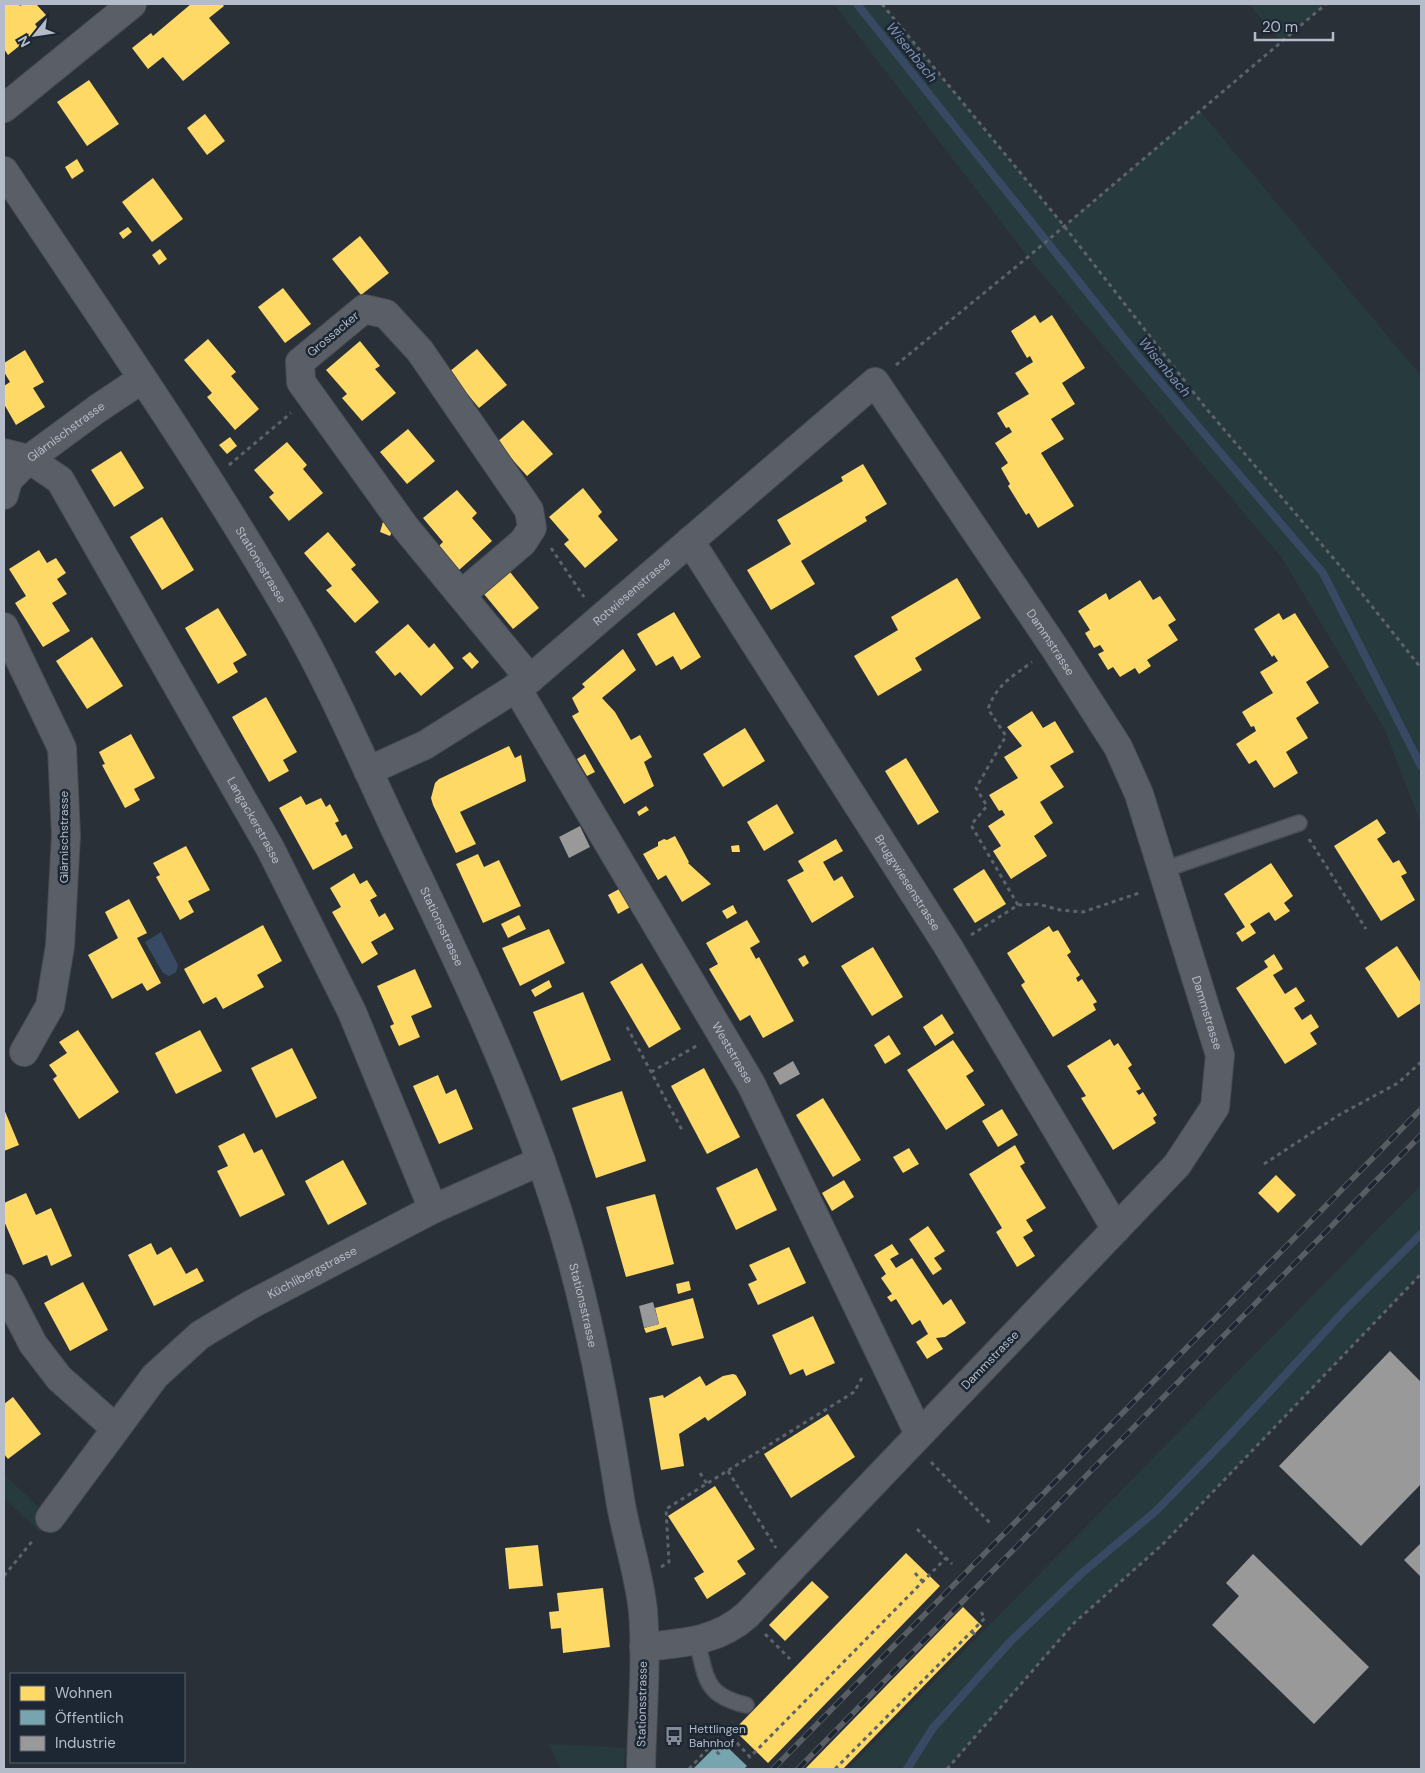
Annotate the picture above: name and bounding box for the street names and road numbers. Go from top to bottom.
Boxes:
street label: Grossacker [304,307,363,360]
street label: Glärnischstrasse [24,398,108,466]
street label: Stationsstrasse [232,524,290,606]
street label: Rotwiesenstrasse [590,553,674,629]
street label: Dammstrasse [1023,606,1078,679]
street label: Langackerstrasse [223,774,285,867]
street label: Glärnischstrasse [56,791,72,883]
street label: Bruggwiesenstrasse [871,832,944,934]
street label: Stationsstrasse [416,884,467,969]
street label: Dammstrasse [1188,974,1226,1052]
street label: Weststrasse [708,1019,757,1087]
street label: Küchlibergstrasse [265,1242,360,1302]
street label: Stationsstrasse [565,1261,601,1349]
street label: Dammstrasse [958,1327,1022,1393]
street label: Stationsstrasse [633,1661,651,1747]

